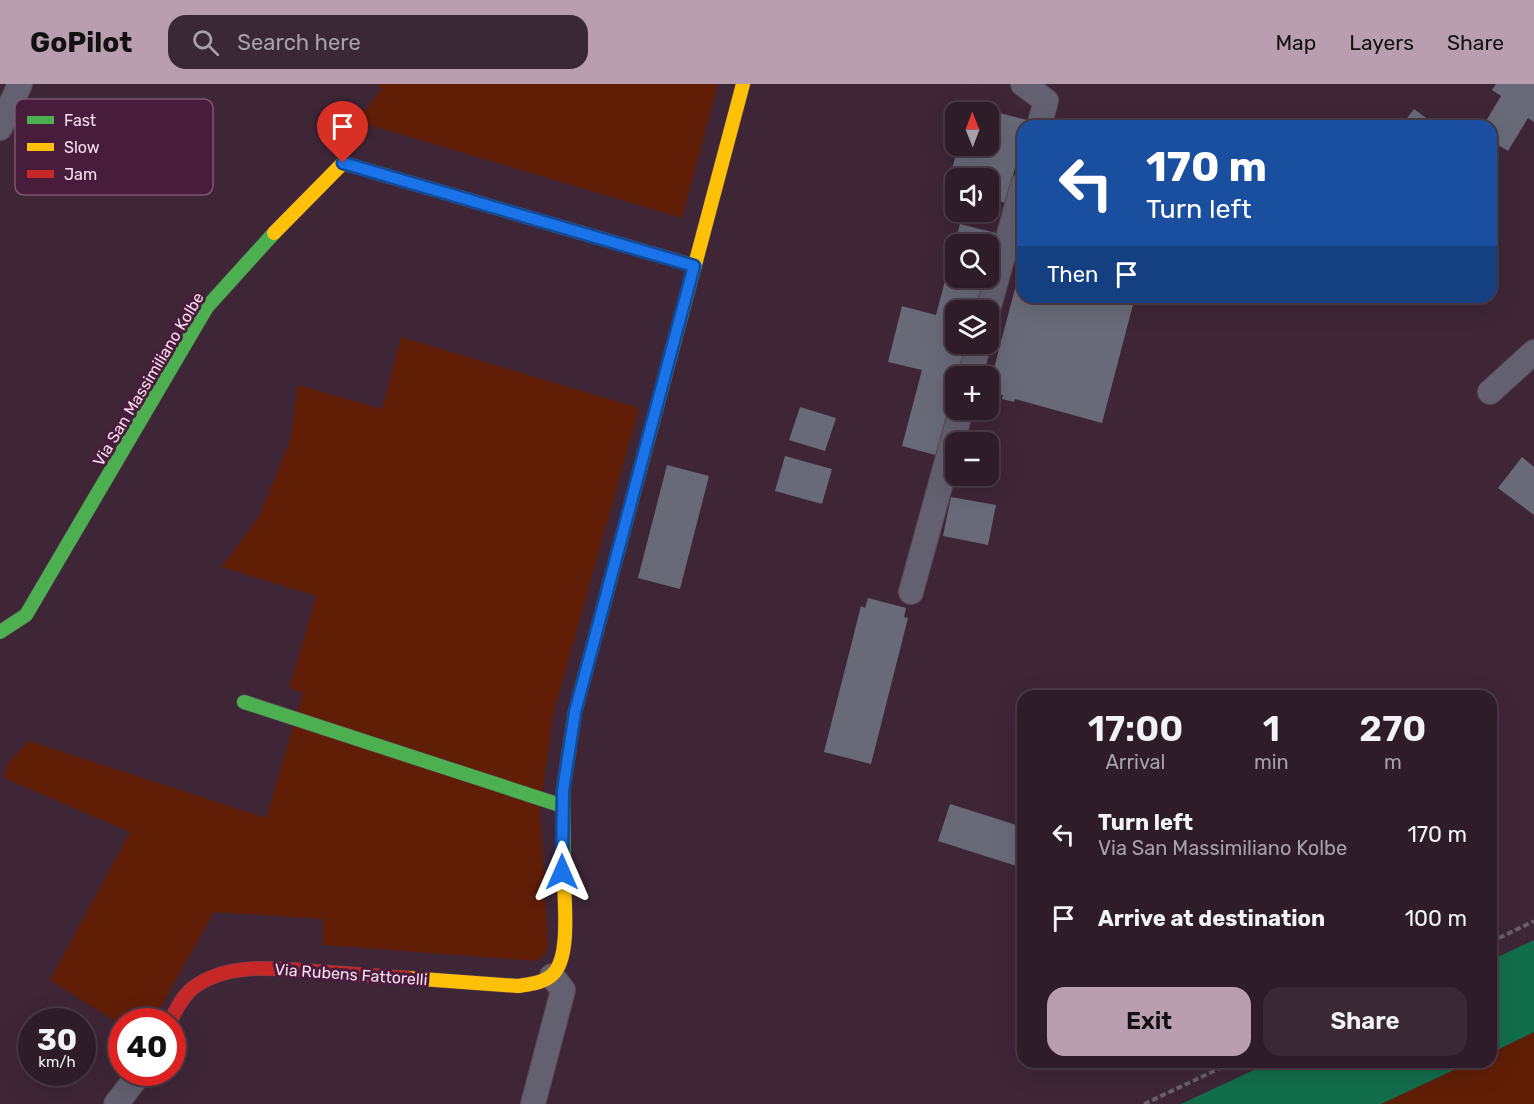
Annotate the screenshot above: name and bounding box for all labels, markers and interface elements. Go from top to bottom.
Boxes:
search box [168,15,588,69]
text: GoPilot [30,26,132,59]
icon: search [189,26,222,59]
text: Search here [237,29,361,56]
text: Map [1275,30,1316,55]
text: Layers [1349,30,1414,55]
text: Share [1447,30,1504,55]
legend [15,99,213,195]
pin [317,101,368,163]
north arrow [945,102,999,156]
map controls [945,102,999,486]
icon: arrive [326,110,359,143]
text: Fast [64,111,96,130]
text: Slow [64,138,100,157]
text: 170 m [1146,142,1267,192]
icon: left [1047,144,1125,222]
text: Jam [64,165,97,184]
button: sound [945,168,999,222]
text: Turn left [1146,193,1251,225]
button: search [945,234,999,288]
icon: arrive [1110,258,1143,291]
text: Then [1047,261,1098,288]
street label: Via San Massimiliano Kolbe [89,289,208,470]
button: layers [945,300,999,354]
button: + [945,366,999,420]
button: − [945,432,999,486]
text: 17:00 [1088,707,1183,750]
text: 1 [1263,707,1280,750]
text: 270 [1359,707,1426,750]
text: Arrival [1105,750,1165,774]
text: min [1254,750,1289,774]
text: m [1384,750,1402,774]
text: Turn left [1098,809,1193,836]
icon: left [1047,818,1080,851]
text: 170 m [1407,821,1467,848]
text: Via San Massimiliano Kolbe [1098,836,1347,860]
position arrow [530,840,594,904]
icon: arrive [1047,902,1080,935]
text: Arrive at destination [1098,905,1325,932]
text: 100 m [1405,905,1467,932]
street label: Via Rubens Fattorelli [274,960,428,989]
button: Exit [1047,987,1251,1056]
button: Share [1263,987,1467,1056]
speed limit sign: 40 [108,1008,186,1086]
text: 30 [37,1022,77,1058]
text: km/h [38,1053,76,1071]

